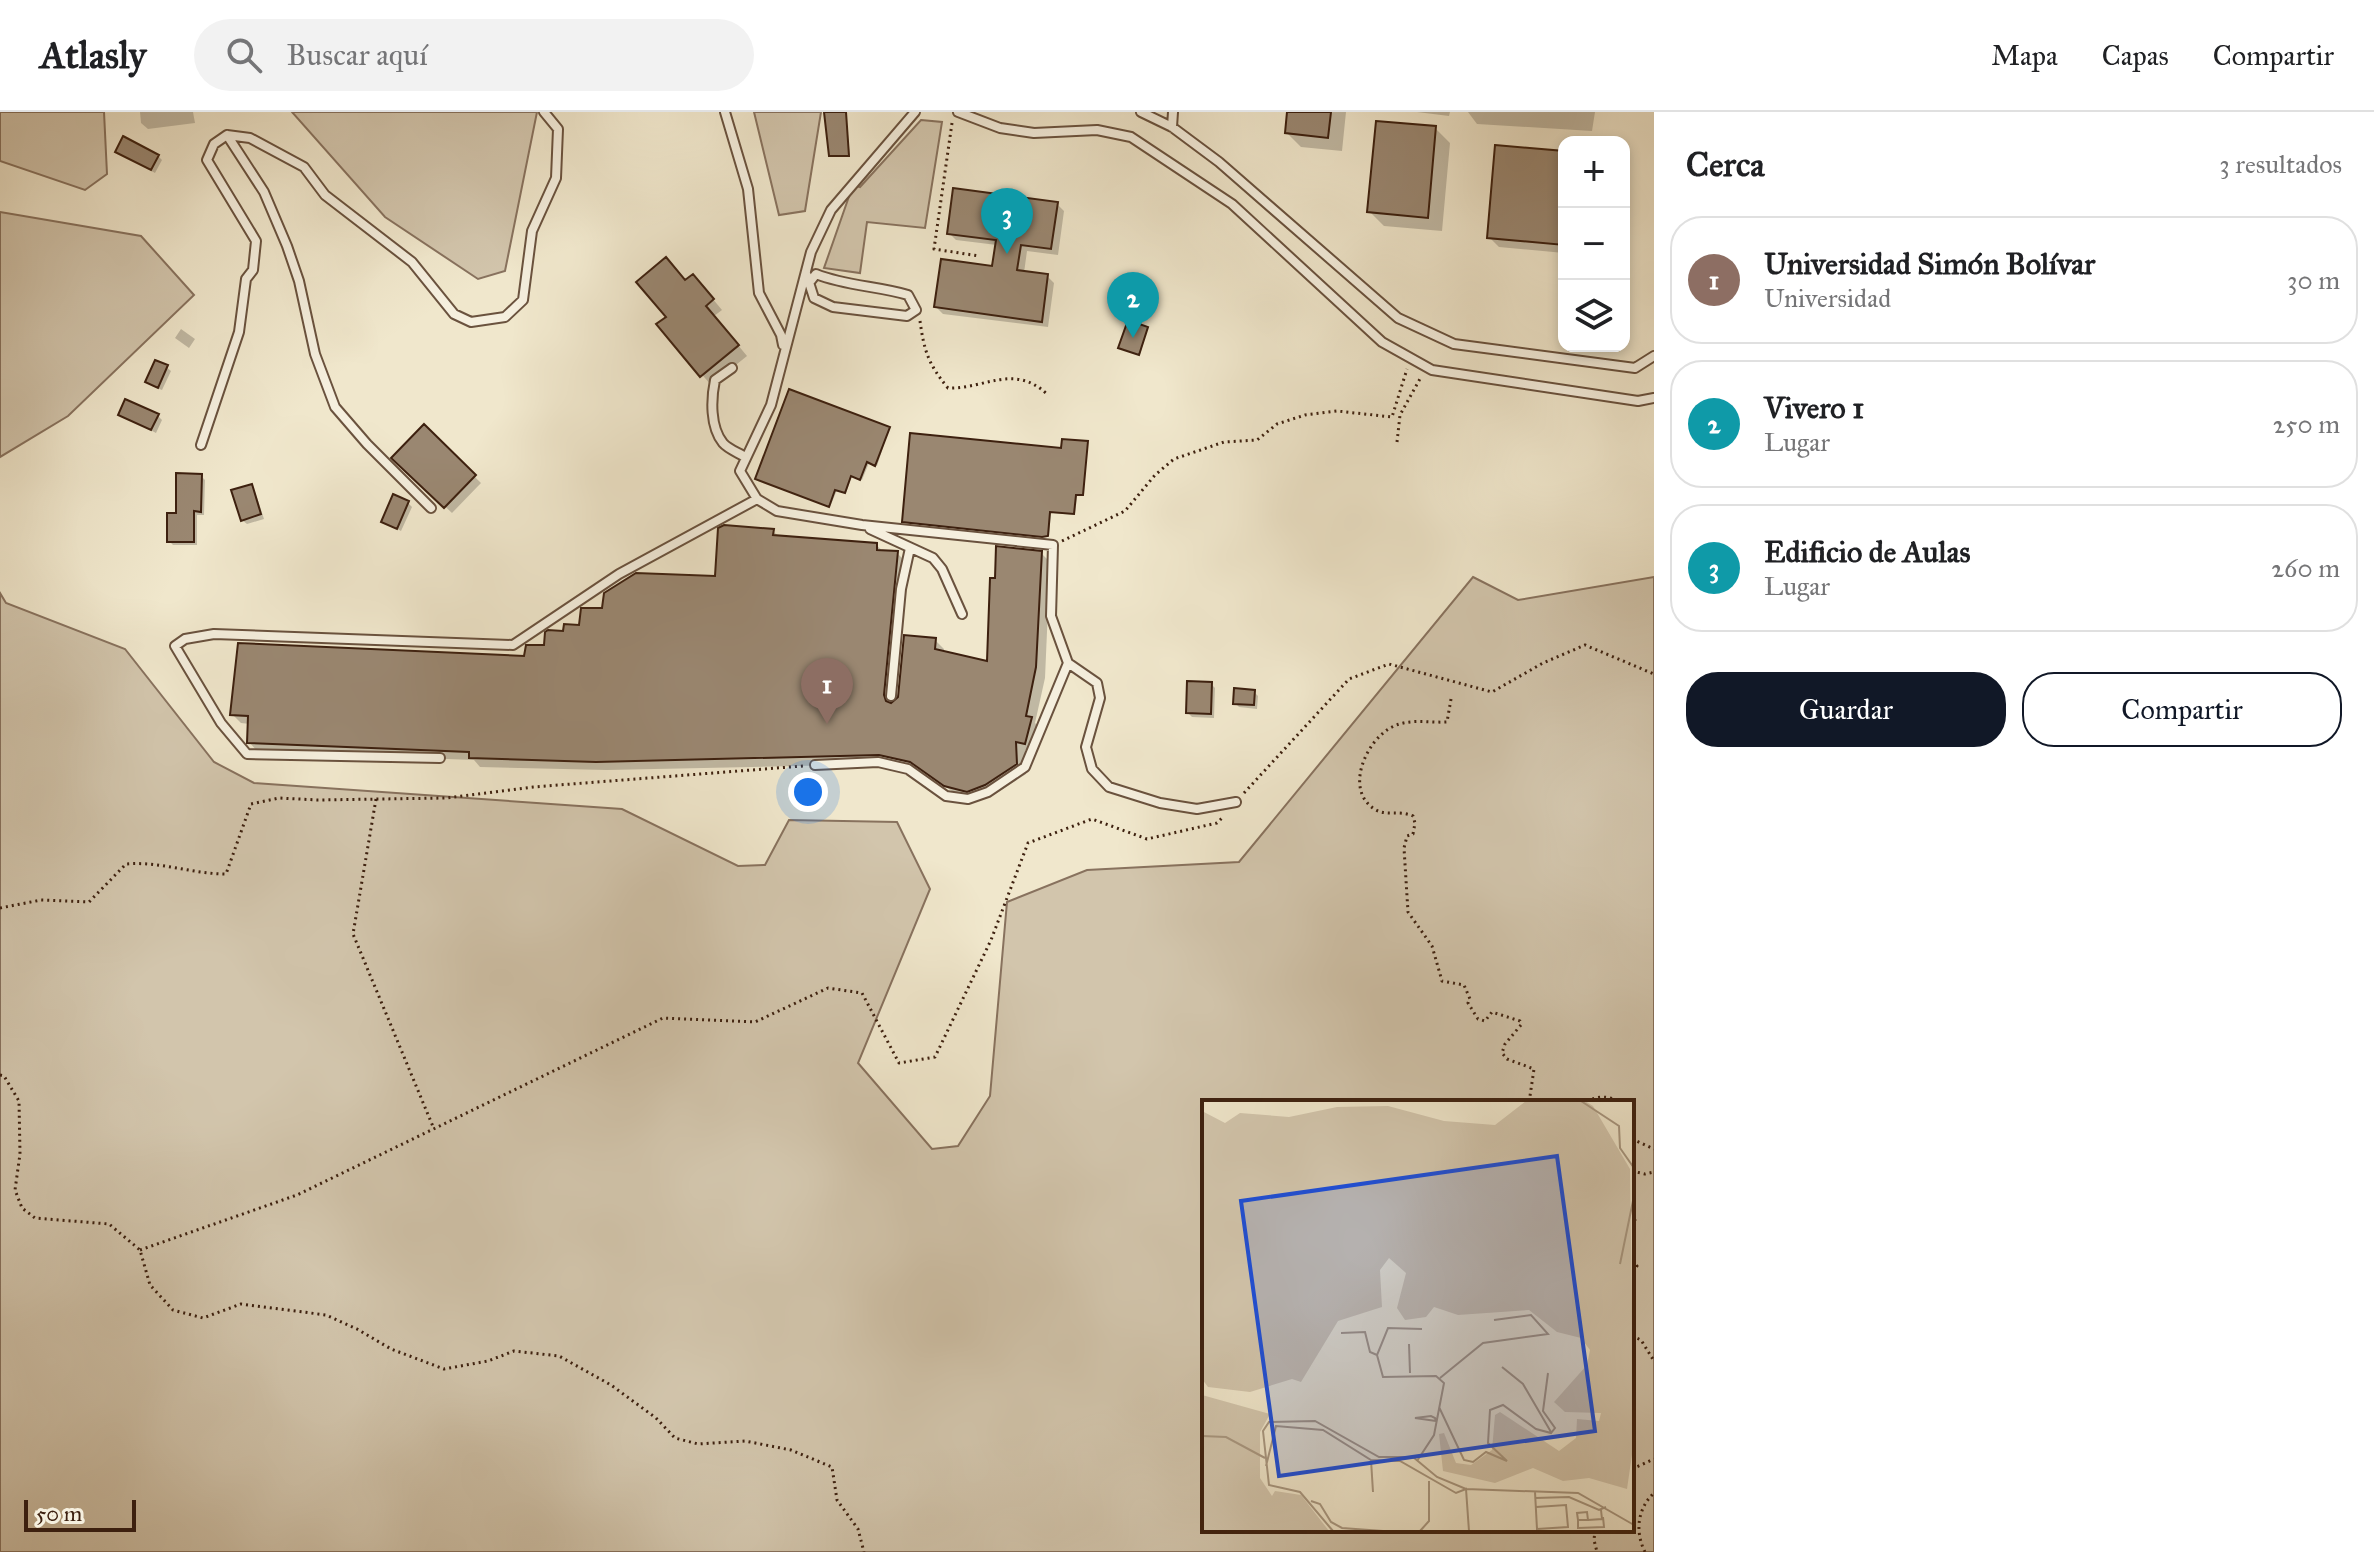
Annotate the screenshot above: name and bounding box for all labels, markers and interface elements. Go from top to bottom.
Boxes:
search box [194,19,754,91]
text: Atlasly [40,32,146,78]
icon: search [222,33,266,77]
text: Buscar aquí [286,37,427,73]
text: Mapa [1991,38,2058,73]
text: Capas [2102,38,2169,73]
text: Compartir [2213,38,2334,73]
map controls [1558,136,1630,352]
button: + [1558,136,1630,208]
text: Cerca [1686,144,1765,185]
text: 3 resultados [2219,148,2342,180]
pin: 3 [981,188,1033,254]
button: − [1558,208,1630,280]
text: Universidad Simón Bolívar [1764,246,2095,282]
text: 1 [1709,264,1719,296]
text: 30 m [2287,264,2340,296]
pin: 2 [1107,272,1159,338]
button: layers [1558,280,1630,352]
text: Universidad [1764,282,1891,314]
text: Vivero 1 [1764,390,1864,426]
text: 2 [1708,408,1720,440]
text: 250 m [2273,408,2340,440]
text: Lugar [1764,426,1830,458]
text: Edificio de Aulas [1764,534,1970,570]
text: 3 [1709,552,1719,584]
text: 260 m [2271,552,2340,584]
text: Lugar [1764,570,1830,602]
pin: 1 [801,658,853,724]
button: Guardar [1686,672,2006,747]
button: Compartir [2022,672,2342,747]
your location [788,772,828,812]
inset map [1202,1100,1634,1532]
scale bar [24,1496,136,1532]
text: 50 m [36,1500,82,1527]

